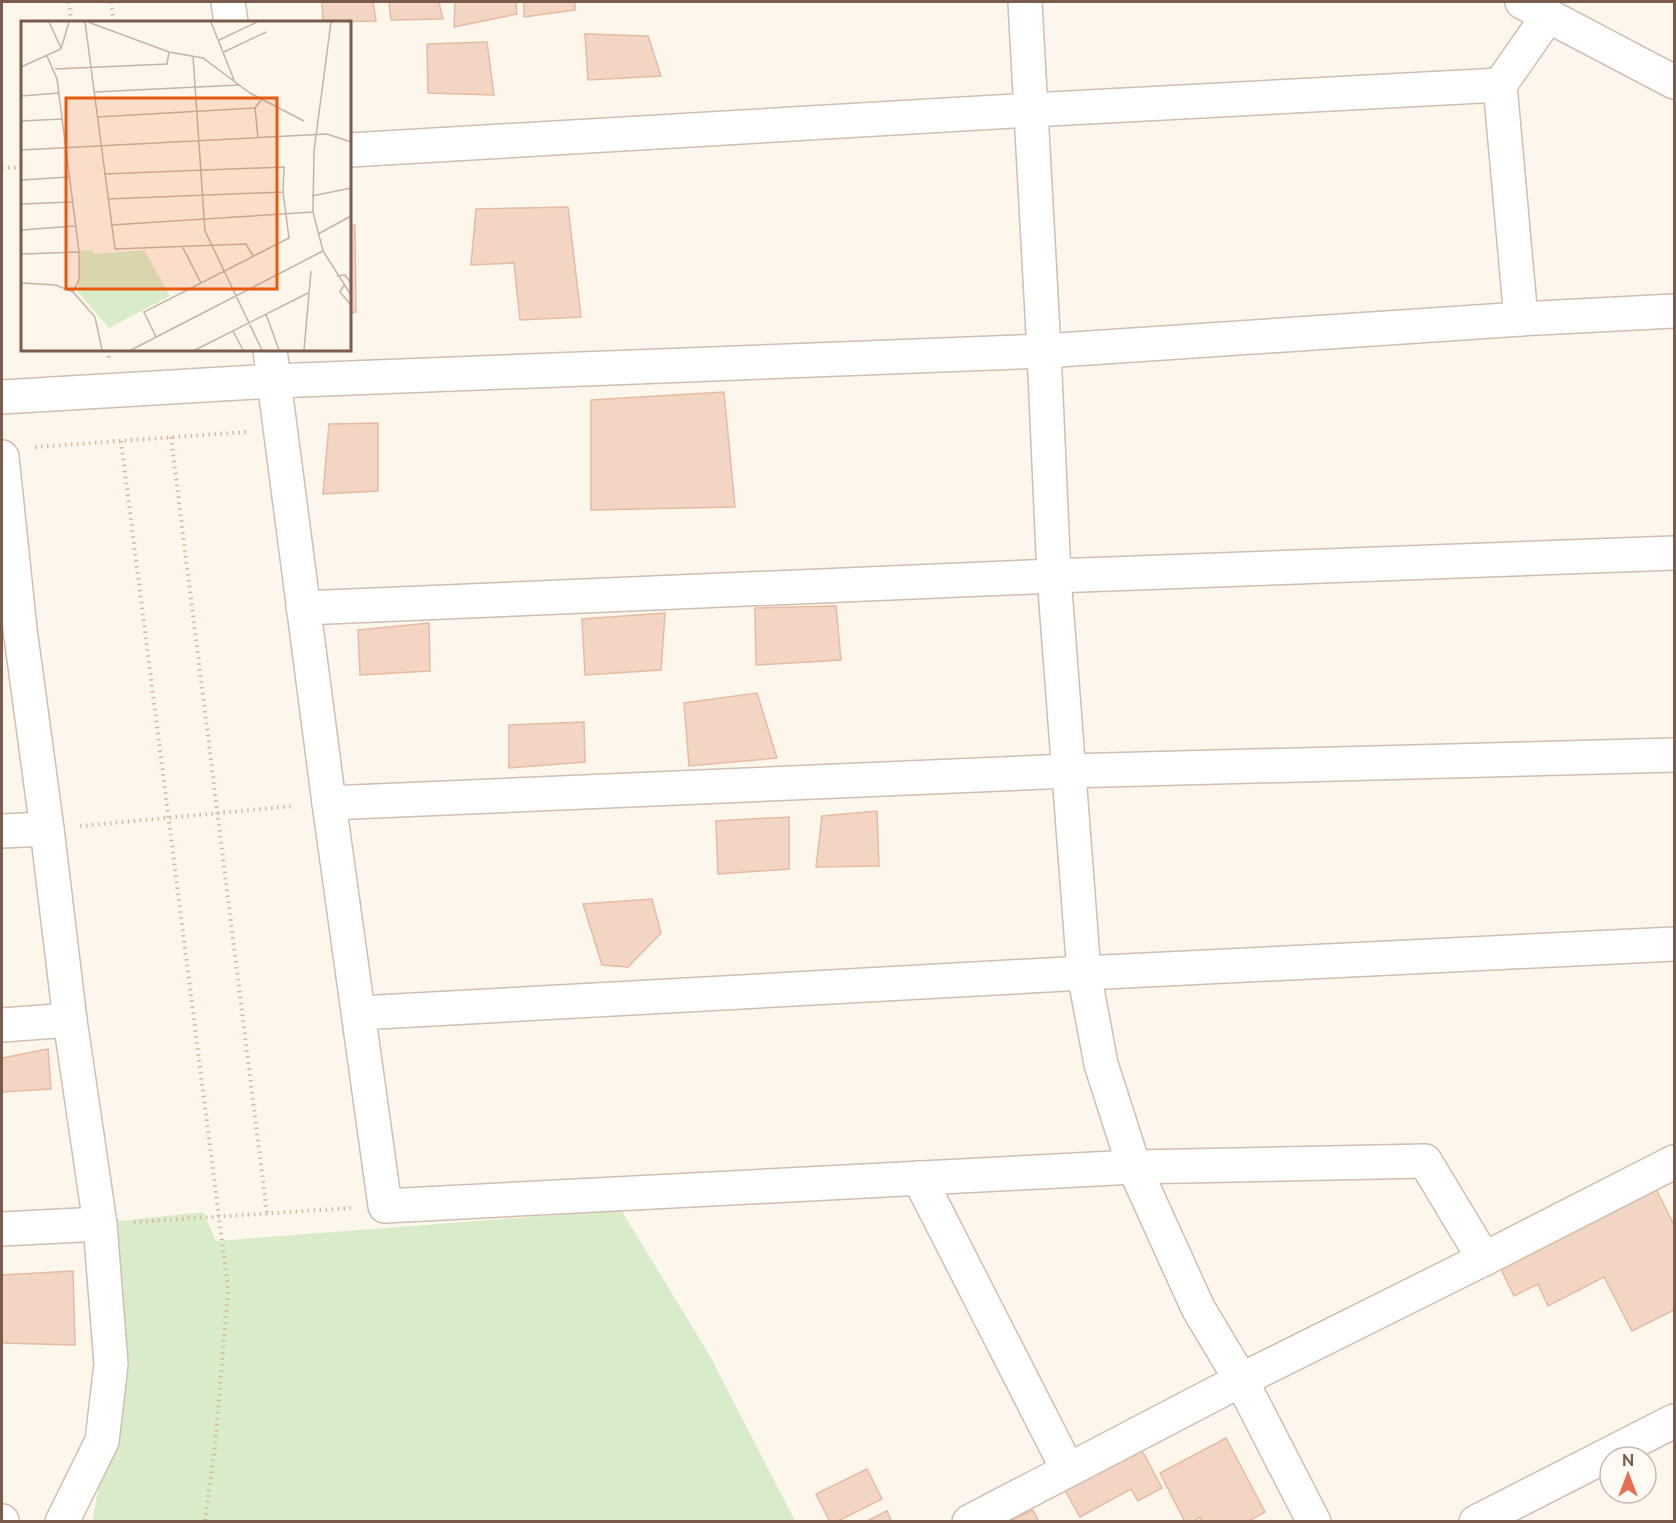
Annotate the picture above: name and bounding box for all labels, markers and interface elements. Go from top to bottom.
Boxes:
inset map [21,21,351,351]
north arrow [1598,1445,1658,1505]
text: N [1622,1451,1634,1470]

